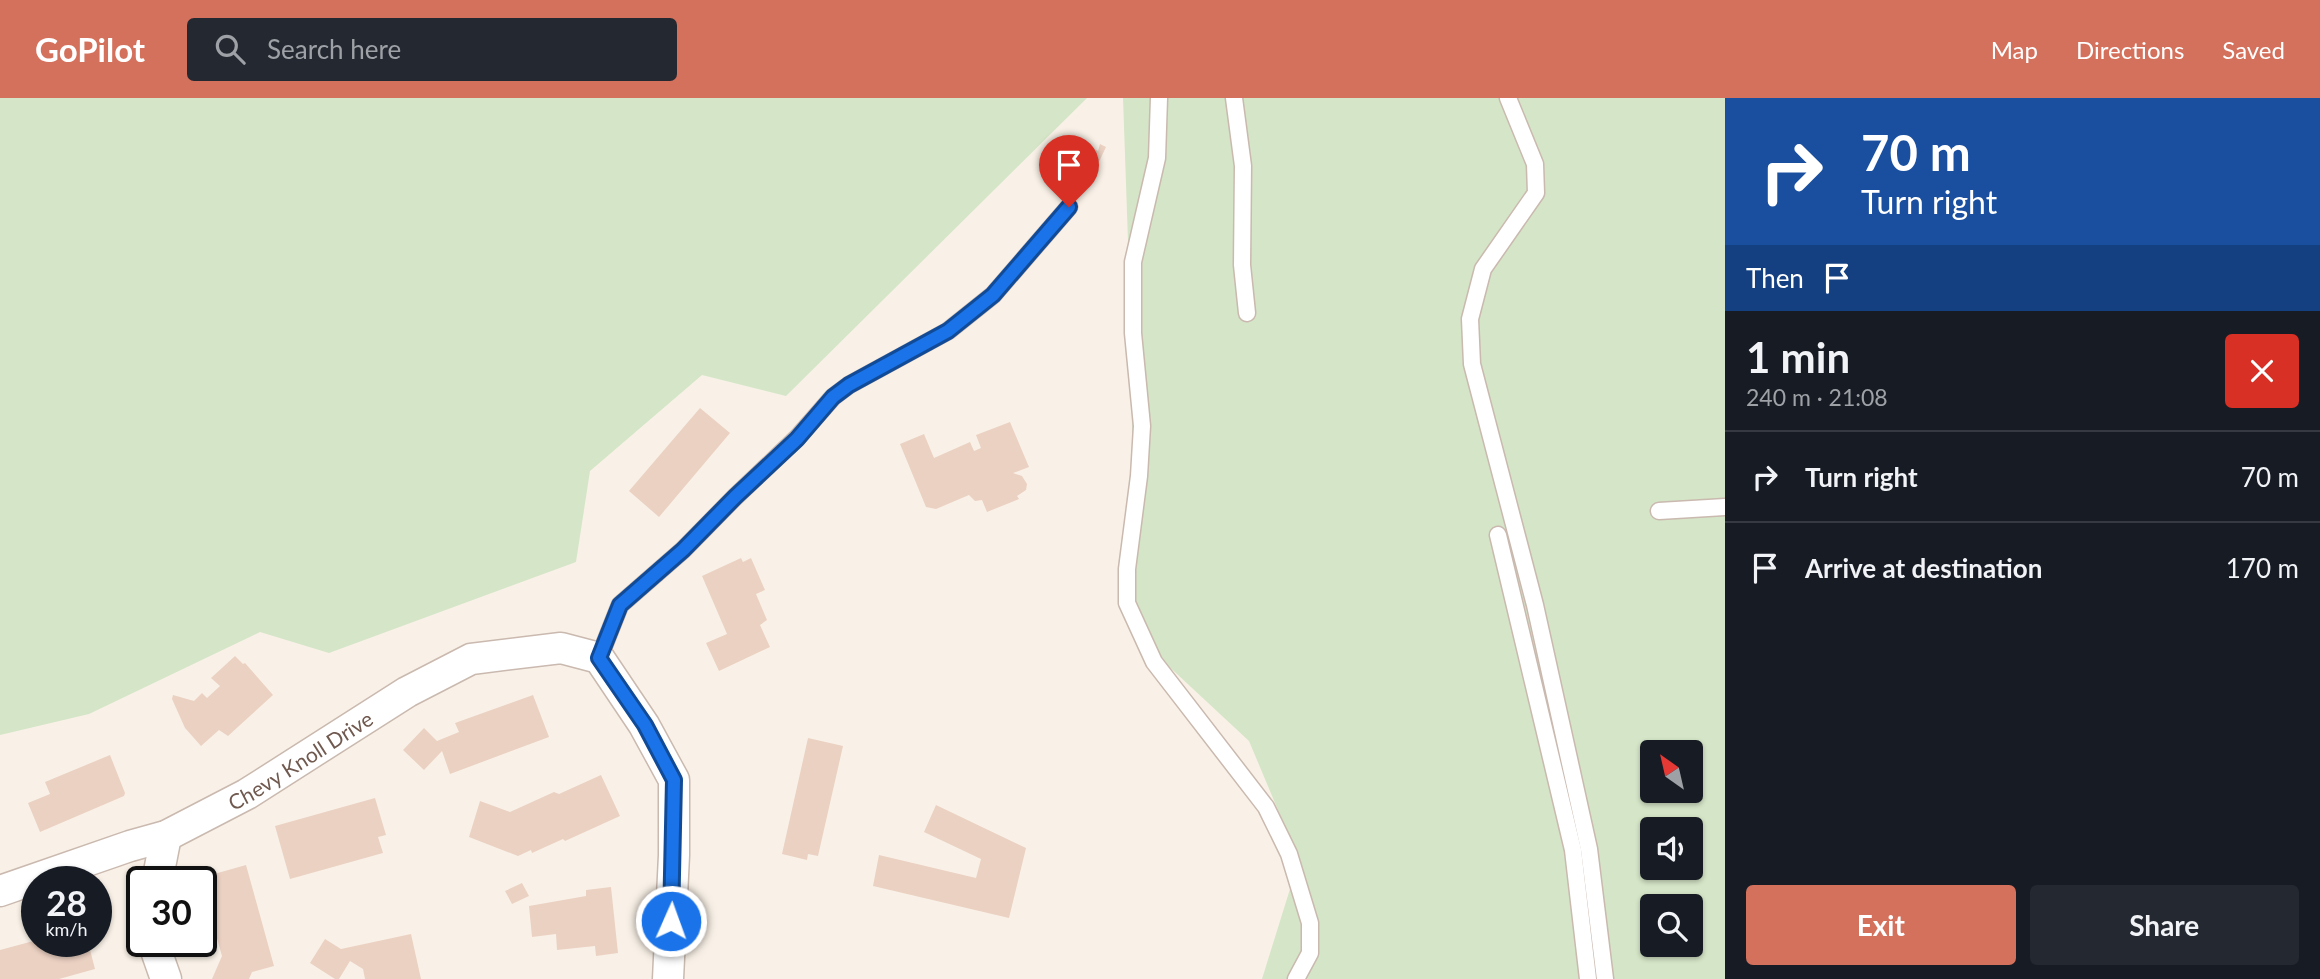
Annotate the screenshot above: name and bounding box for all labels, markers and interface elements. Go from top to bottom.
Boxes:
search box [187,18,677,81]
text: GoPilot [35,29,145,69]
icon: search [211,30,249,68]
text: Search here [267,33,401,65]
text: Map [1991,35,2038,64]
text: Directions [2076,35,2184,64]
text: Saved [2222,35,2285,64]
text: 70 m [1861,123,1971,181]
icon: right [1746,126,1837,217]
pin [1039,135,1099,207]
icon: arrive [1050,146,1088,184]
text: Turn right [1861,182,1997,221]
icon: arrive [1818,259,1856,297]
text: Then [1746,262,1804,294]
text: 1 min [1746,332,1850,382]
button: close [2225,334,2299,408]
text: 240 m · 21:08 [1746,383,1888,411]
icon: right [1746,458,1784,496]
text: Turn right [1805,461,1918,493]
text: 70 m [2241,461,2299,493]
icon: arrive [1746,549,1784,587]
text: Arrive at destination [1805,552,2042,584]
text: 170 m [2226,552,2299,584]
street label: Chevy Knoll Drive [223,705,377,814]
north arrow [1640,740,1703,803]
map controls [1640,740,1703,957]
button: sound [1640,817,1703,880]
speed limit sign: 30 [126,866,217,957]
text: 28 [46,881,87,923]
position arrow [634,884,708,958]
button: Exit [1746,885,2016,965]
button: Share [2030,885,2299,965]
button: search [1640,894,1703,957]
text: km/h [45,918,88,940]

